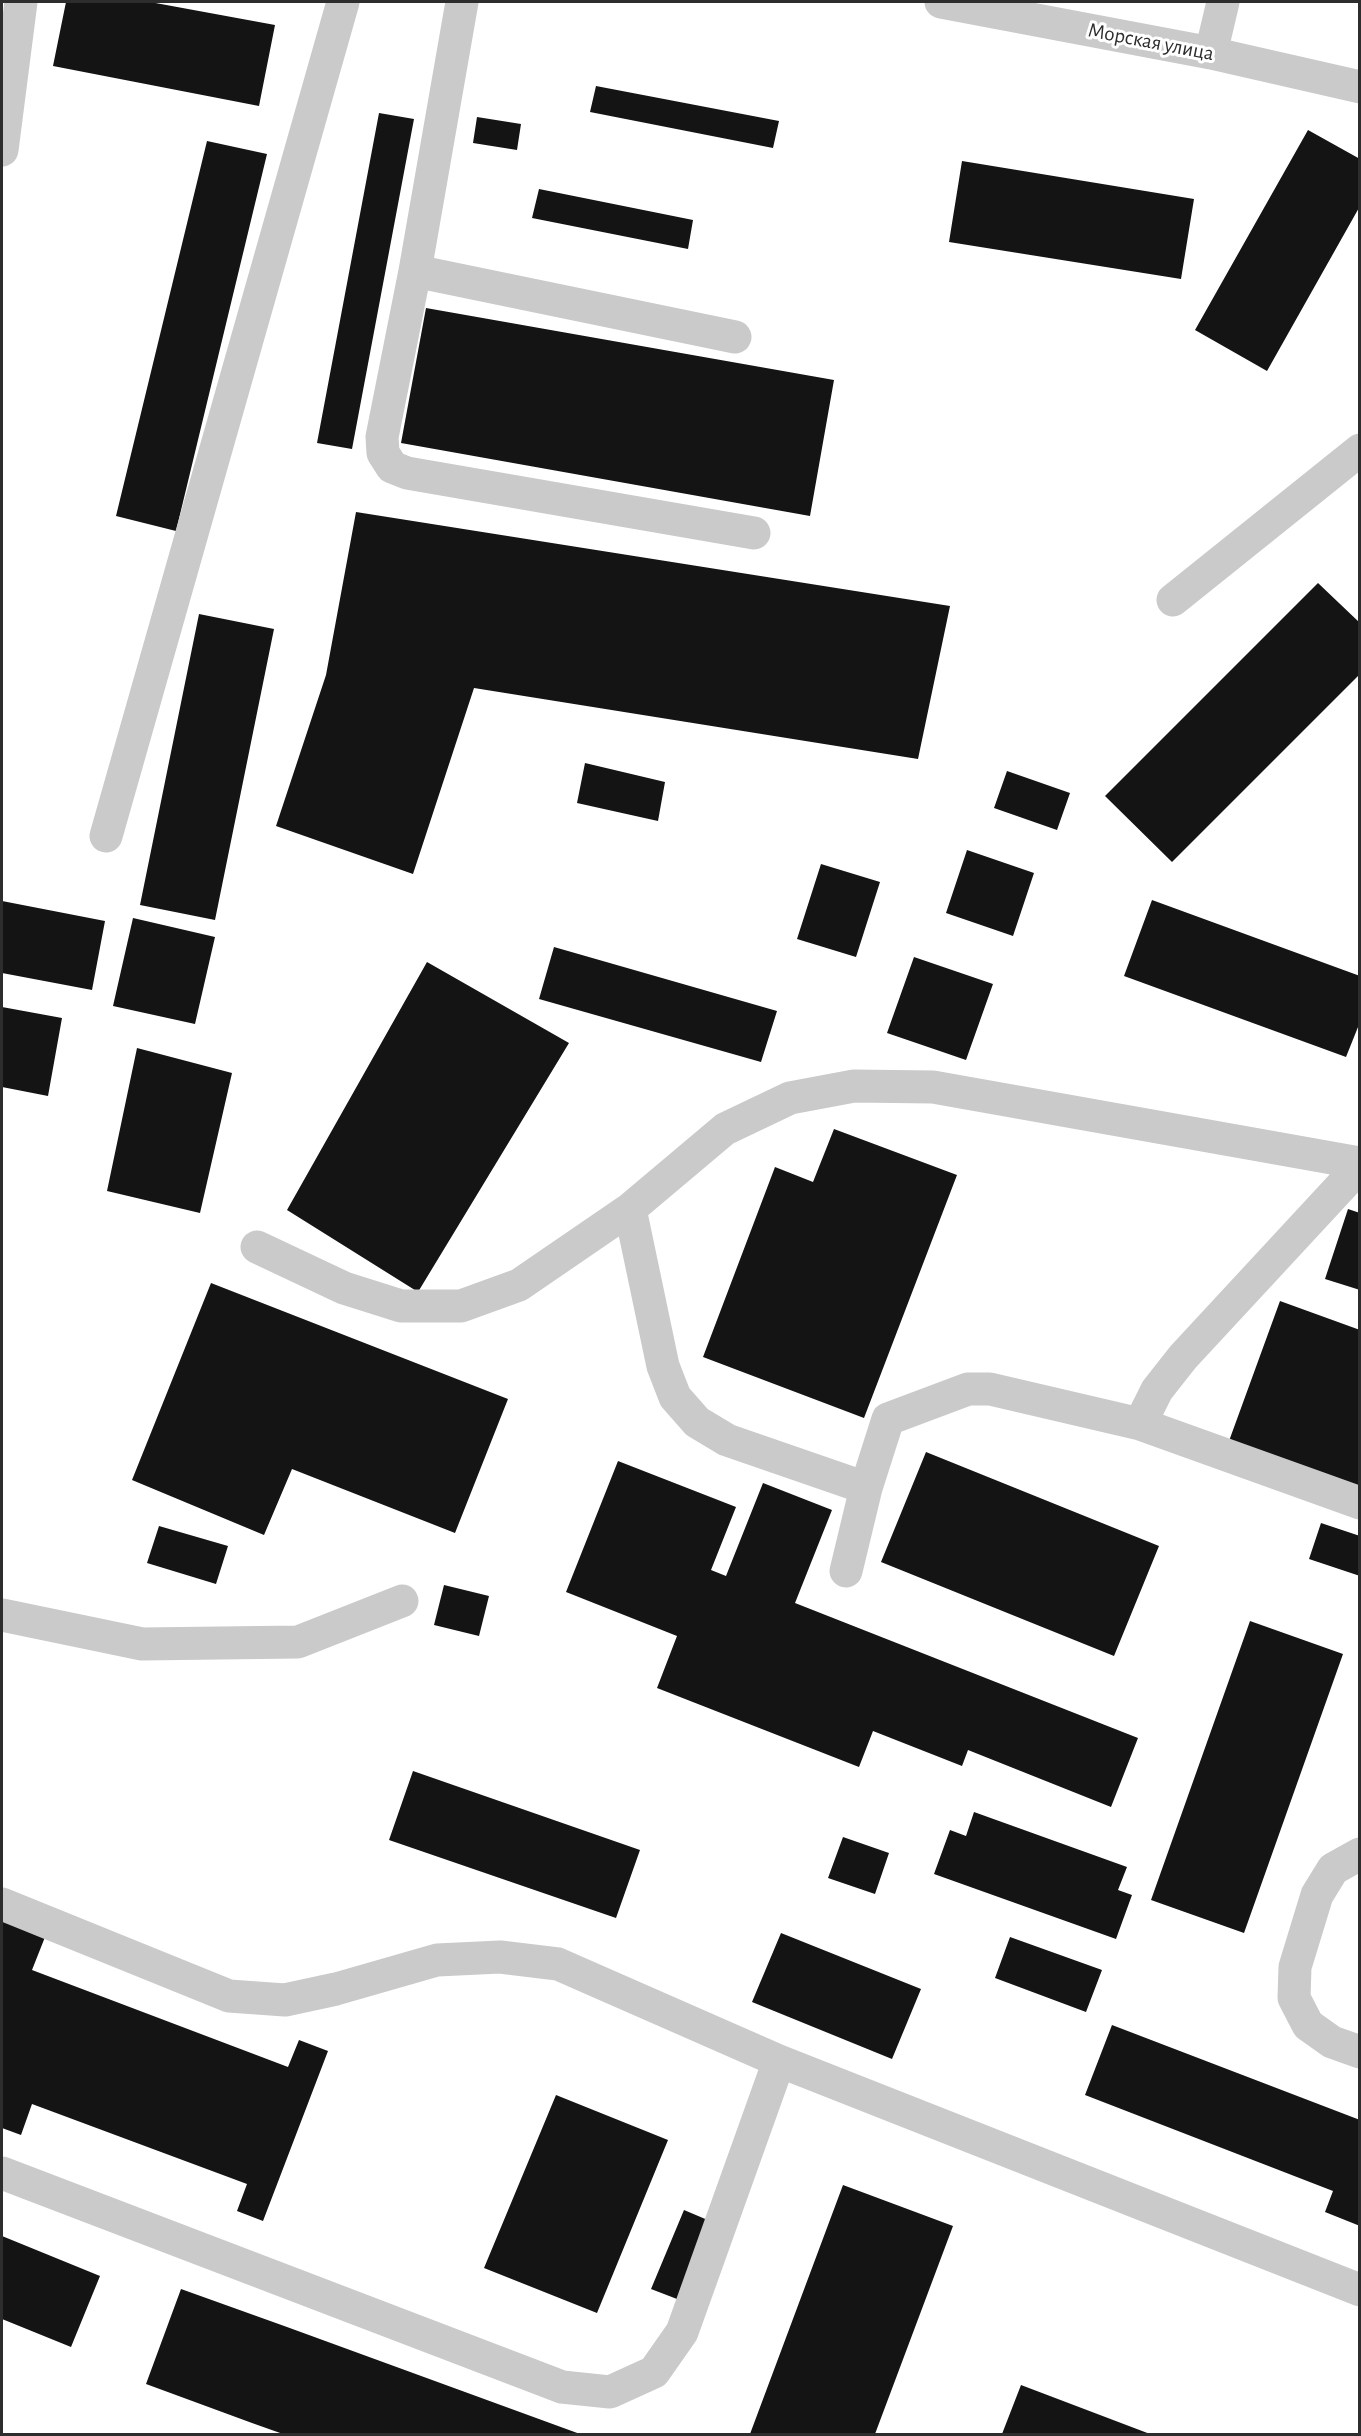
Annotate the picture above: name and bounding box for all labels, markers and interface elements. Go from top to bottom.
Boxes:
street label: Морская улица [1086,17,1216,67]

